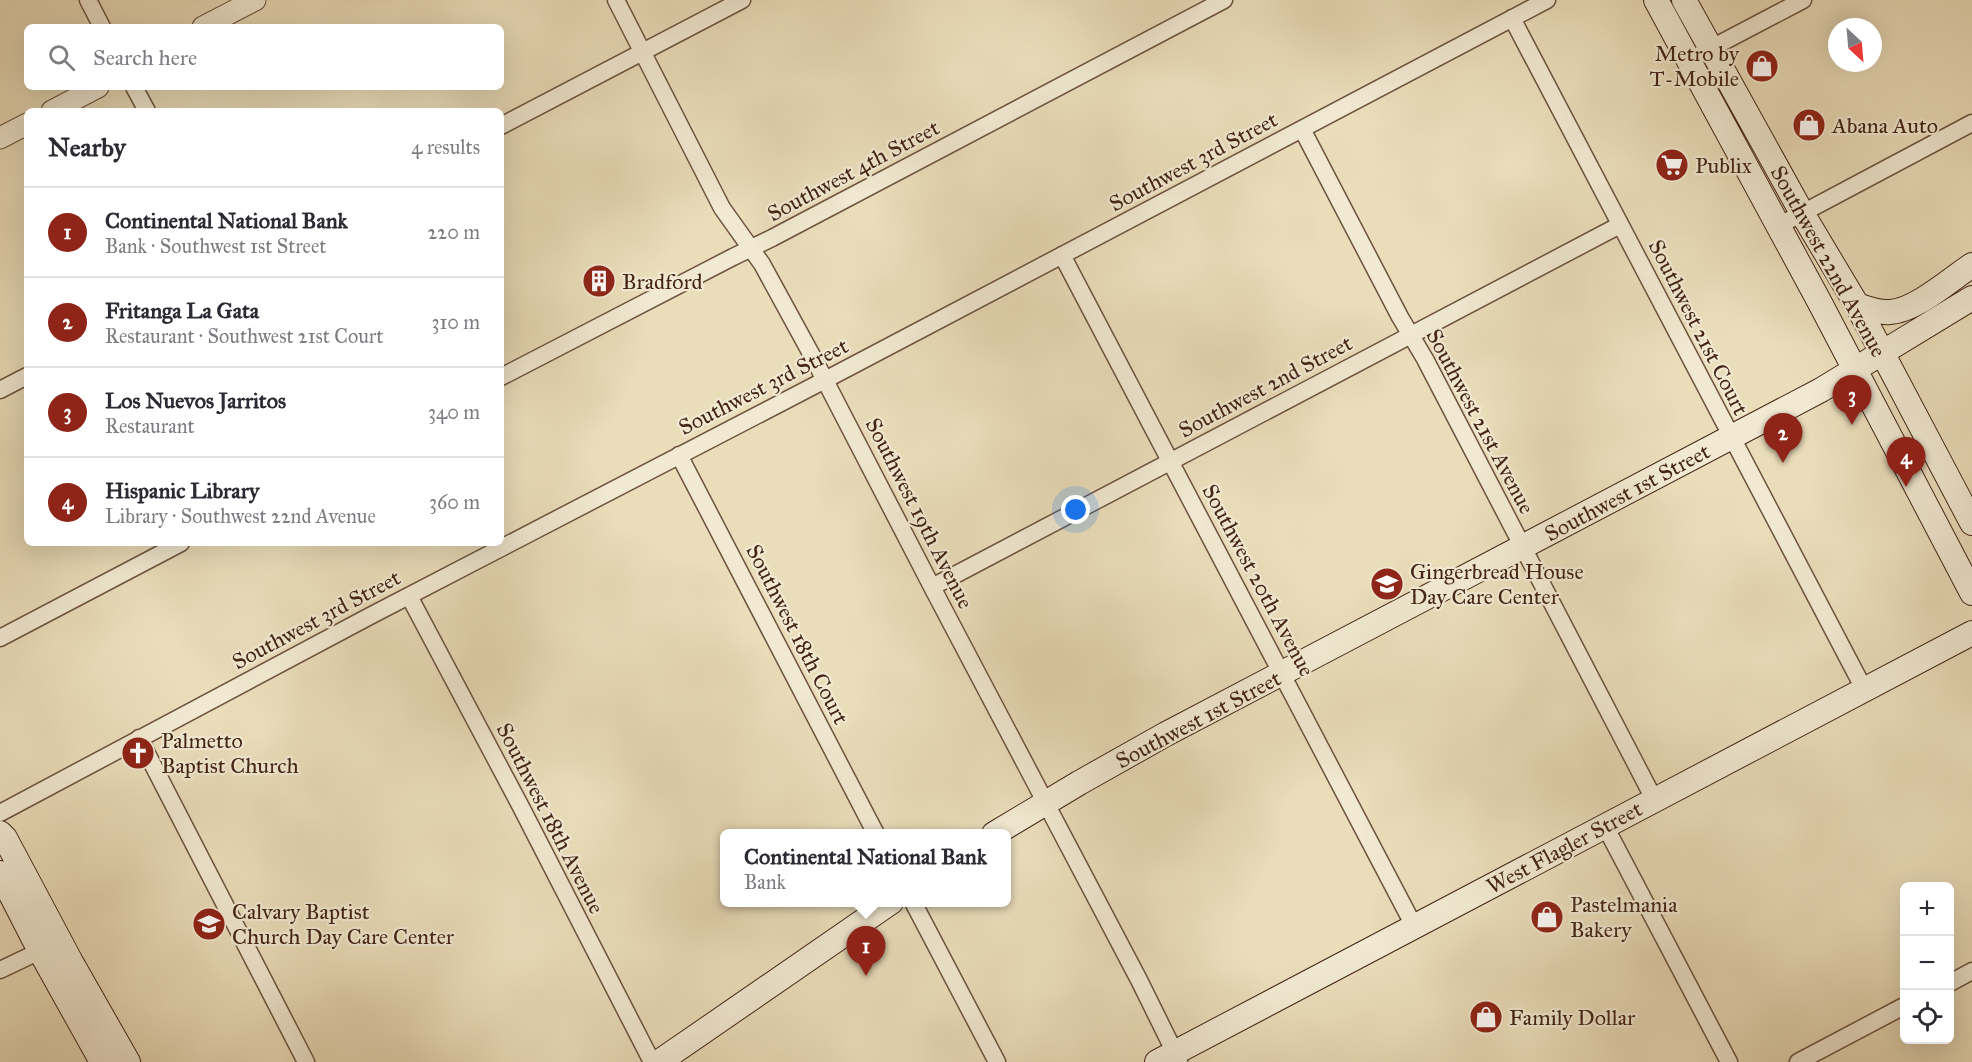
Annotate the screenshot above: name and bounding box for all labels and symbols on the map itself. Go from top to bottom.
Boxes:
north arrow [1828,18,1882,72]
place label: Metro by T-Mobile [1650,40,1740,92]
shop icon: Metro by T-Mobile [1744,48,1780,84]
street label: Southwest 3rd Street [1104,106,1282,217]
shop icon: Abana Auto [1791,107,1827,143]
place label: Abana Auto [1831,112,1938,139]
street label: Southwest 4th Street [763,114,944,227]
supermarket icon: Publix [1654,147,1690,183]
place label: Publix [1695,152,1752,179]
street label: Southwest 22nd Avenue [1765,161,1892,362]
street label: Southwest 21st Court [1643,235,1755,420]
building icon: Bradford [581,263,617,299]
place label: Bradford [622,268,703,295]
street label: Southwest 21st Avenue [1420,324,1541,518]
street label: Southwest 2nd Street [1174,329,1357,444]
street label: Southwest 3rd Street [674,332,853,441]
pin: 3 [1832,376,1872,425]
street label: Southwest 19th Avenue [860,413,979,613]
pin: 2 [1764,414,1802,463]
street label: Southwest 1st Street [1540,437,1715,547]
pin: 4 [1886,438,1926,487]
street label: Southwest 20th Avenue [1196,480,1321,681]
your location [1061,495,1090,524]
street label: Southwest 18th Court [740,540,855,729]
place label: Gingerbread House Day Care Center [1410,558,1584,610]
street label: Southwest 3rd Street [227,564,405,675]
school or university icon: Gingerbread House Day Care Center [1369,566,1405,602]
street label: Southwest 1st Street [1111,664,1286,774]
street label: Southwest 18th Avenue [491,718,610,918]
place label: Palmetto Baptist Church [161,727,299,779]
church icon: Palmetto Baptist Church [120,735,156,771]
street label: West Flagler Street [1482,795,1647,900]
place label: Pastelmania Bakery [1570,891,1678,943]
place label: Calvary Baptist Church Day Care Center [232,898,455,950]
shop icon: Pastelmania Bakery [1529,899,1565,935]
school or university icon: Calvary Baptist Church Day Care Center [191,906,227,942]
pin: 1 [846,926,886,976]
shop icon: Family Dollar [1468,999,1504,1035]
place label: Family Dollar [1509,1004,1636,1031]

